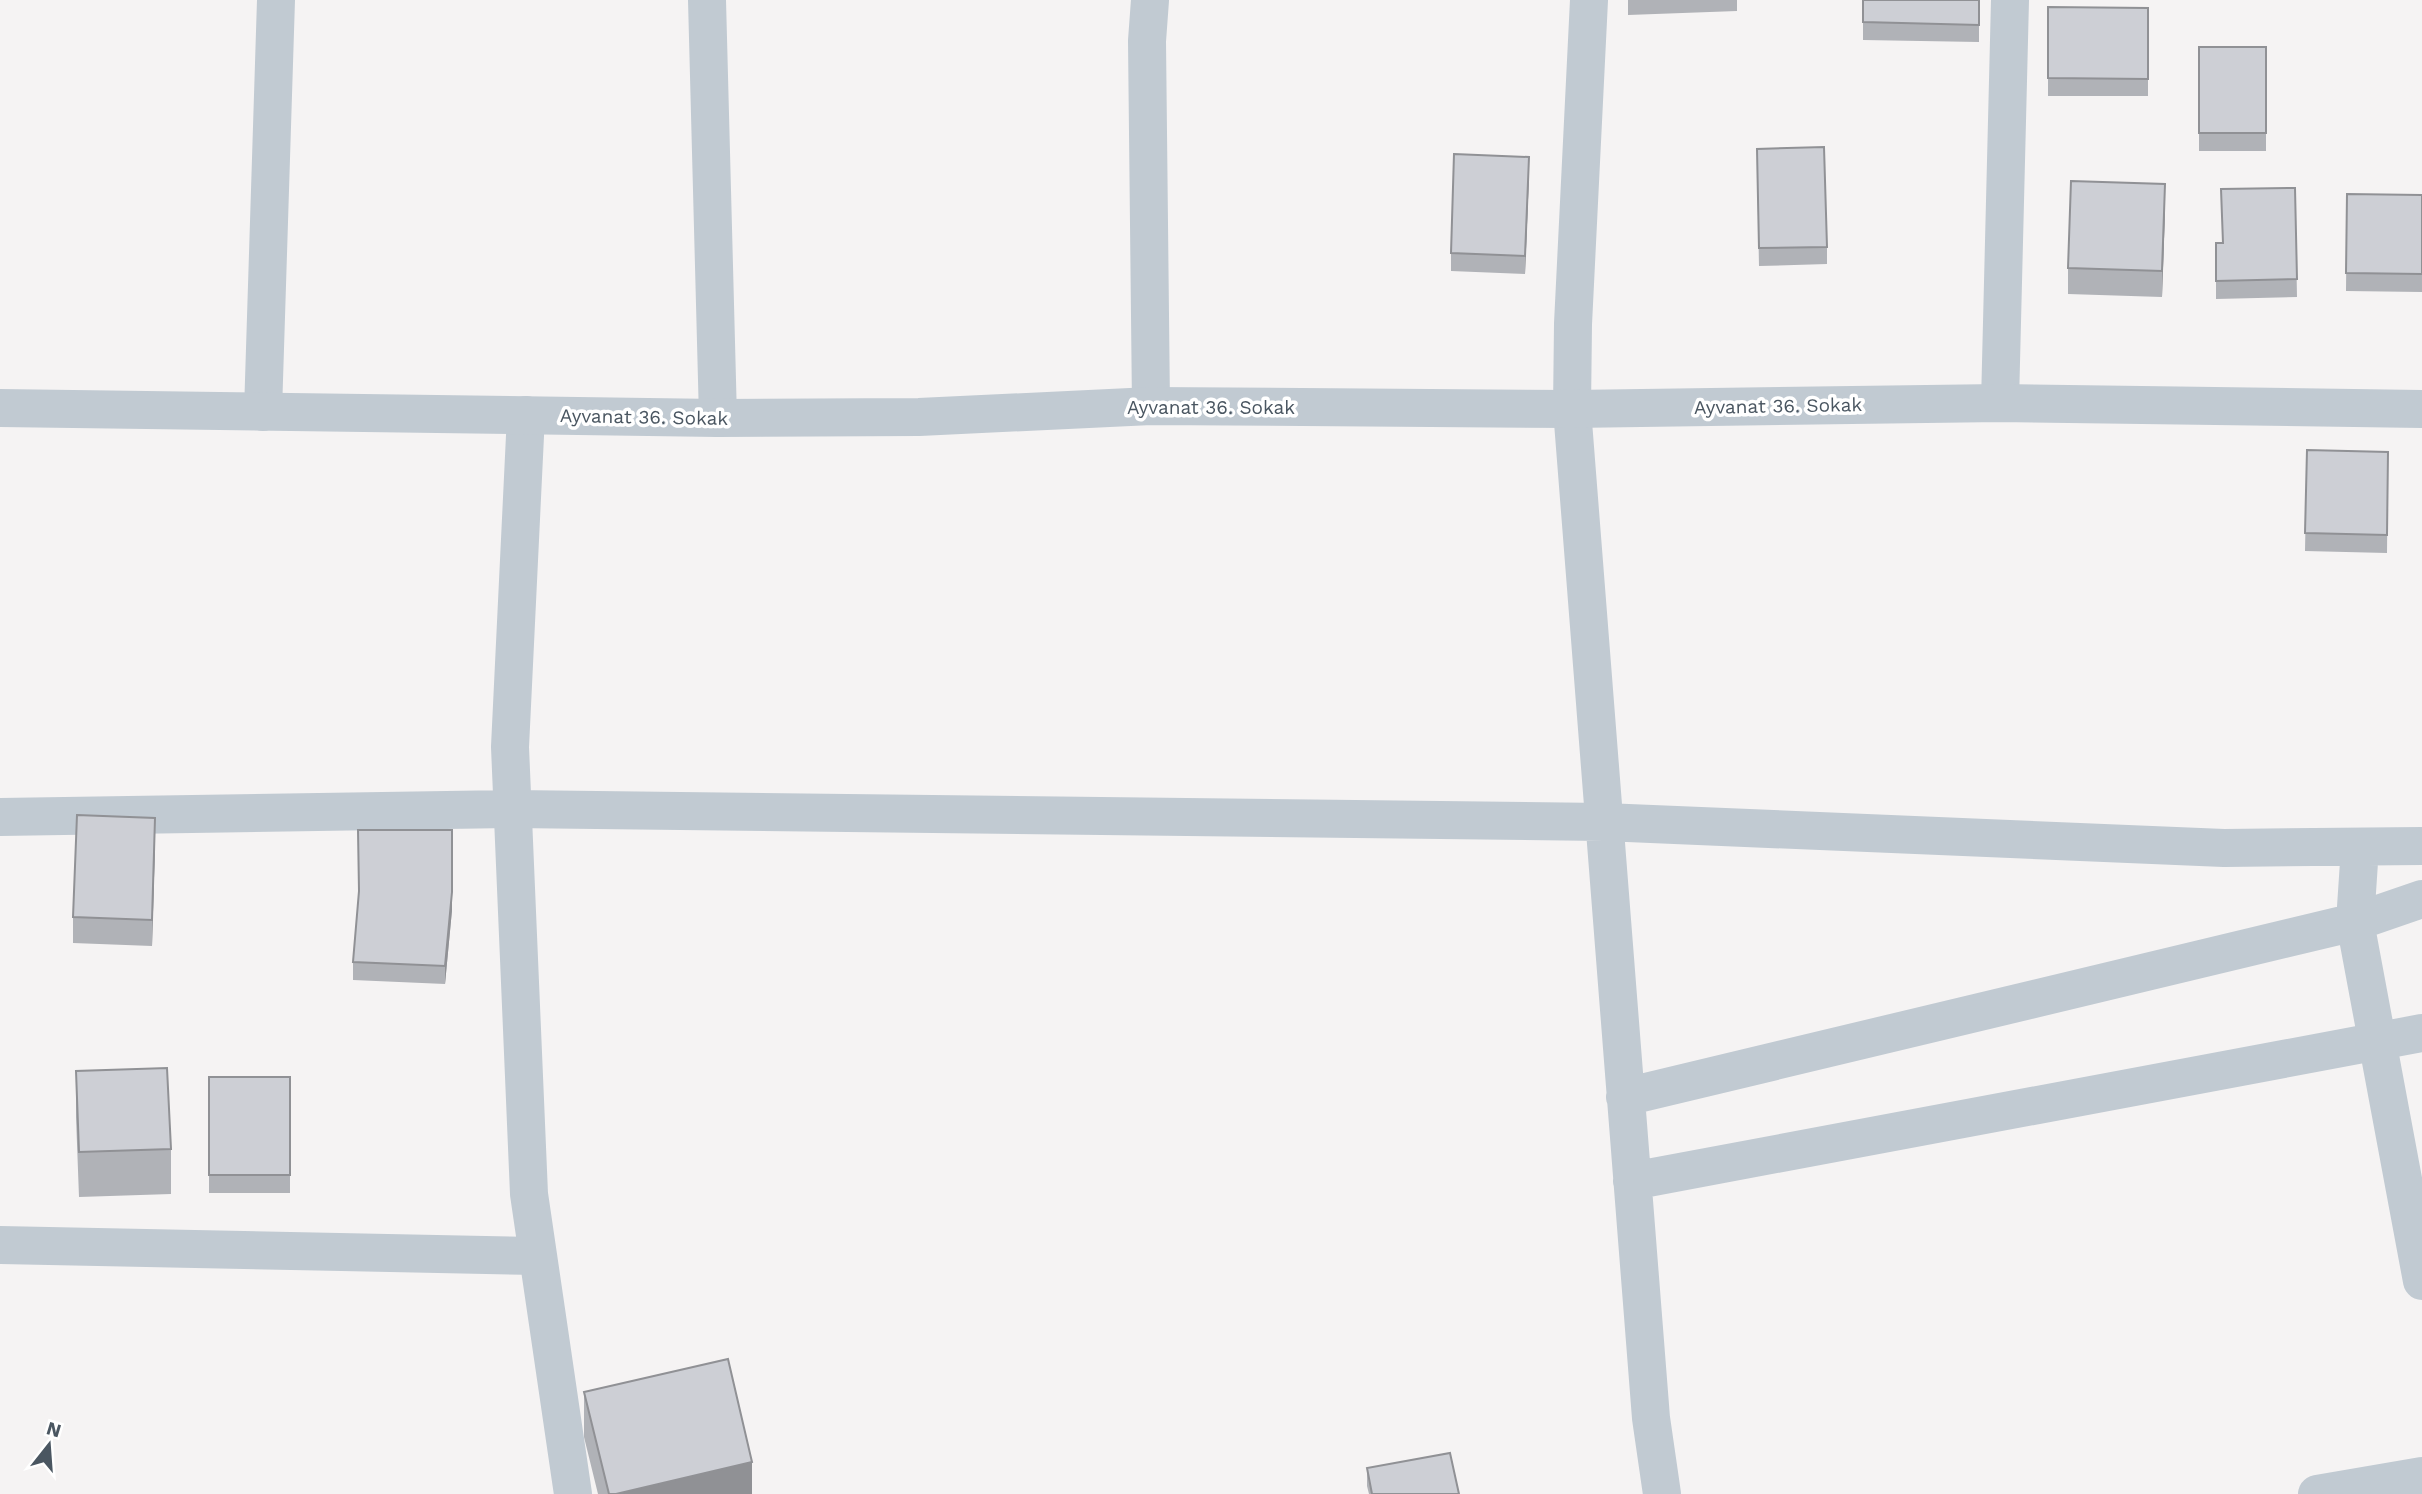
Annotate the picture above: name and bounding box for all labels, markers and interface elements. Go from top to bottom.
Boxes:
street label: Ayvanat 36. Sokak [1694,393,1863,419]
street label: Ayvanat 36. Sokak [1127,396,1295,419]
street label: Ayvanat 36. Sokak [560,404,729,430]
north arrow [14,1410,84,1480]
text: N [44,1416,64,1442]

